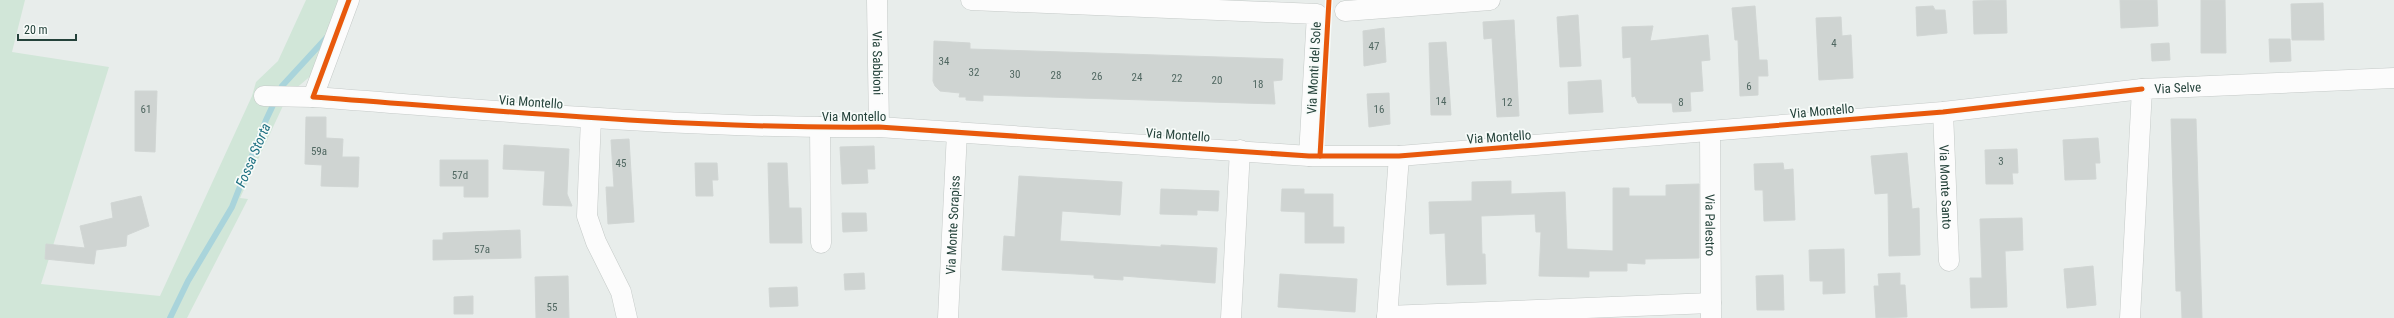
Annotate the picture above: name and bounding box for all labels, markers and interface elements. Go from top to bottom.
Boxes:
scale bar [18,16,76,42]
street label: Via Monti del Sole [1304,21,1324,115]
text: 20 m [24,23,48,37]
street label: Via Sabbioni [870,31,886,95]
house number: 4 [1831,37,1837,50]
house number: 47 [1369,40,1379,53]
house number: 34 [939,55,950,68]
house number: 32 [969,66,979,79]
house number: 30 [1010,68,1020,81]
house number: 28 [1051,69,1061,82]
house number: 26 [1092,70,1102,83]
house number: 24 [1132,71,1143,84]
house number: 22 [1172,72,1182,85]
house number: 20 [1212,74,1222,87]
house number: 18 [1253,78,1263,91]
street label: Via Selve [2154,79,2201,96]
house number: 6 [1746,80,1752,93]
street label: Via Montello [498,92,564,112]
house number: 14 [1436,95,1447,108]
house number: 12 [1502,96,1512,109]
house number: 8 [1678,96,1684,109]
street label: Via Montello [1789,101,1855,121]
house number: 61 [141,103,151,116]
house number: 16 [1374,103,1384,116]
street label: Via Montello [822,109,886,124]
water label: Fossa Storta [232,121,274,189]
street label: Via Montello [1145,125,1211,145]
street label: Via Montello [1466,127,1532,147]
street label: Via Monte Santo [1937,144,1955,230]
house number: 59a [311,145,327,158]
house number: 3 [1998,155,2004,168]
house number: 45 [616,157,626,170]
house number: 57d [452,169,468,182]
street label: Via Monte Sorapiss [943,175,962,275]
street label: Via Palestro [1703,194,1718,256]
house number: 57a [474,243,490,256]
house number: 55 [547,301,557,314]

